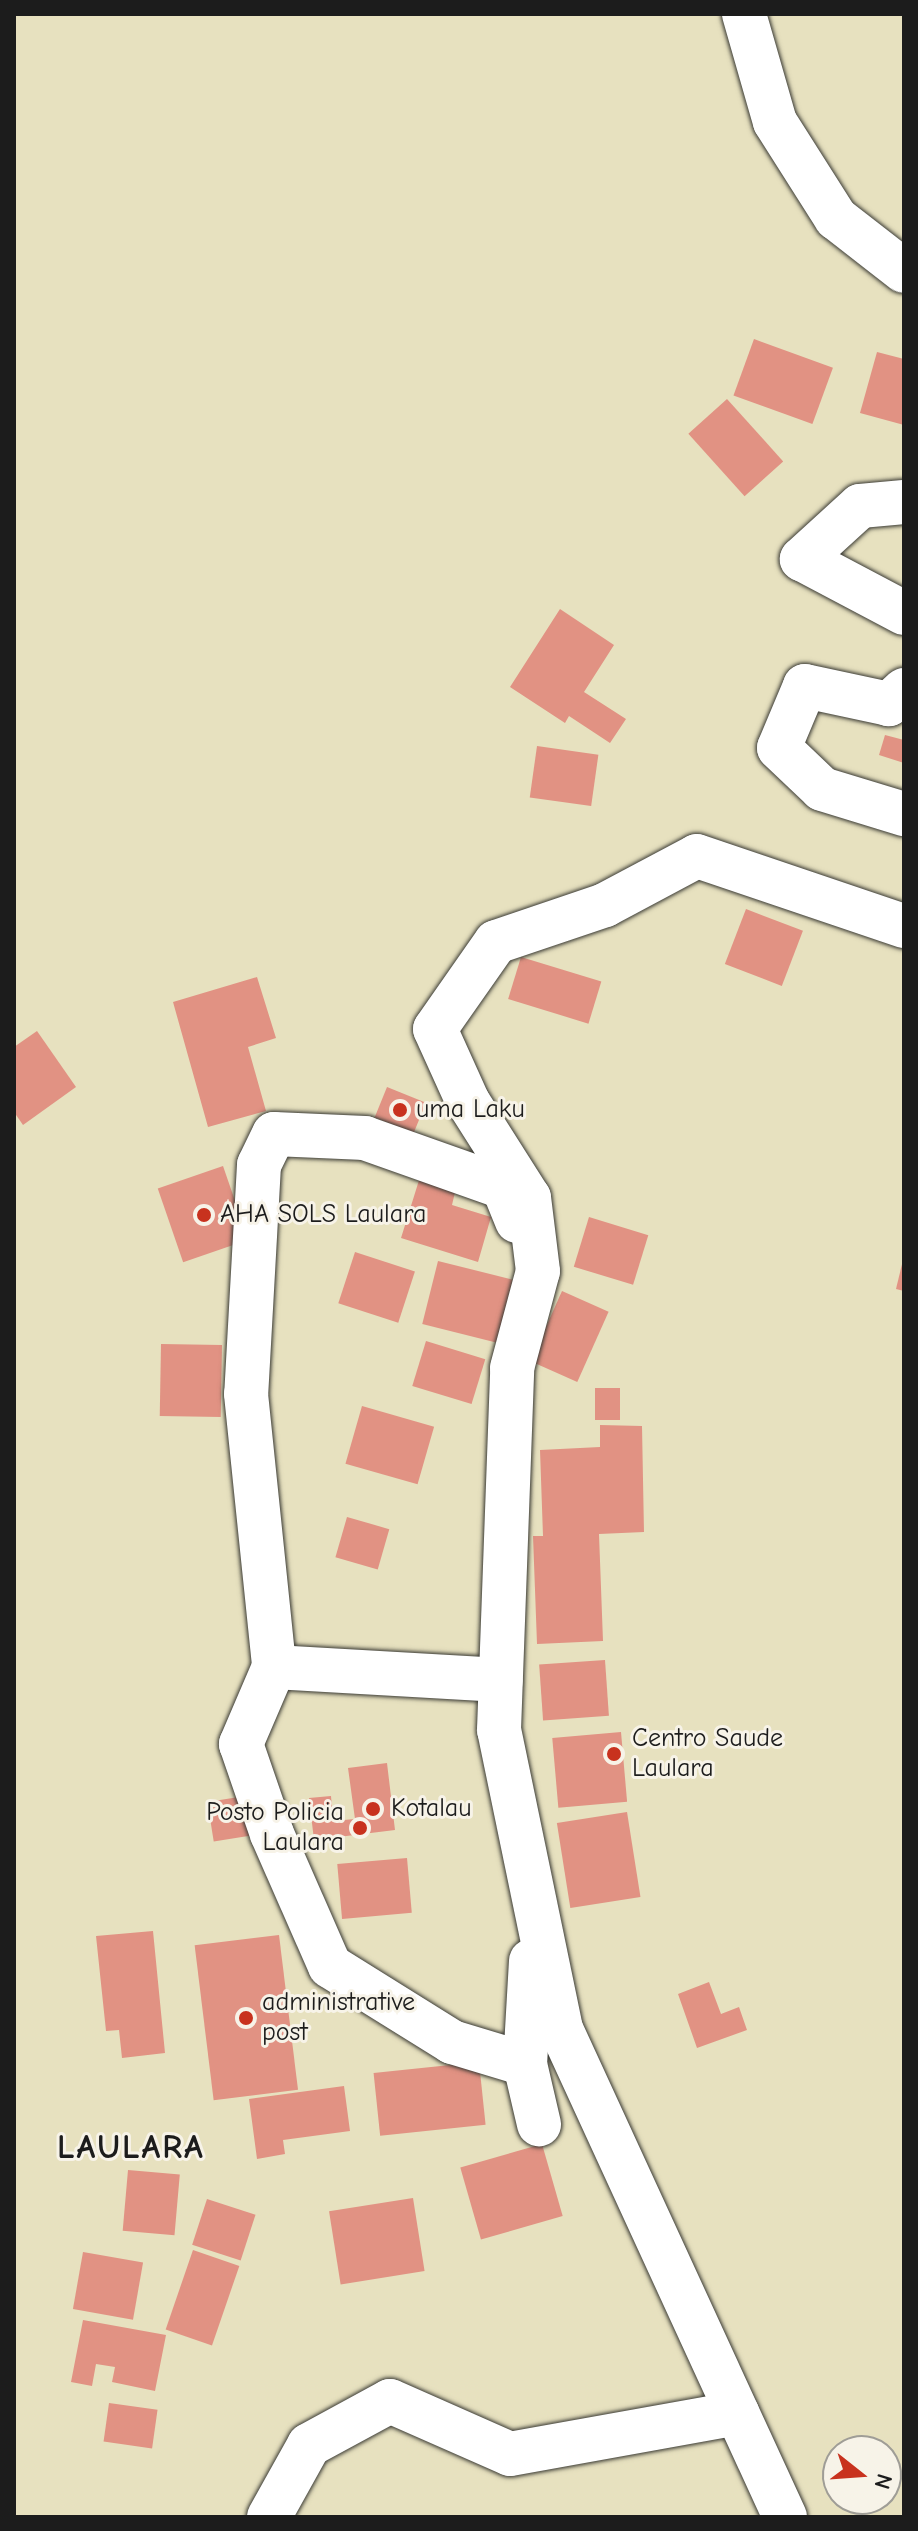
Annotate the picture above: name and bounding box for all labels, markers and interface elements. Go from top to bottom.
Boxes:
place label: uma Laku [416,1094,525,1126]
marker: uma Laku [391,1101,409,1119]
place label: AHA SOLS Laulara [220,1199,426,1231]
marker: AHA SOLS Laulara [195,1206,213,1224]
place label: Centro Saude Laulara [632,1723,783,1784]
marker: Centro Saude Laulara [603,1743,625,1765]
place label: Kotalau [391,1793,472,1825]
place label: Posto Policia Laulara [206,1797,344,1858]
marker: Kotalau [362,1798,384,1820]
marker: Posto Policia Laulara [351,1819,369,1837]
place label: administrative post [262,1987,415,2048]
marker: administrative post [237,2009,255,2027]
district label: LAULARA [57,2128,205,2168]
north arrow [822,2435,902,2515]
text: N [869,2471,898,2492]

